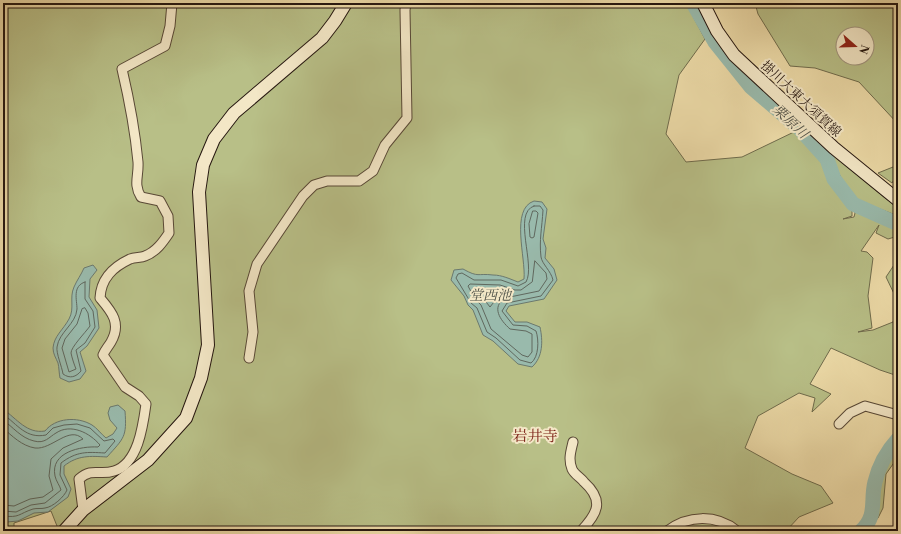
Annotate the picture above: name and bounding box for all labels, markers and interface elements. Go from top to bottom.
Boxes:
north arrow [835,26,875,66]
text: N [855,43,872,56]
street label: 掛川大東大須賀線 [758,58,844,140]
water label: 栗原川 [769,101,813,144]
water label: 堂西池 [469,287,513,305]
district label: 岩井寺 [512,427,558,446]

